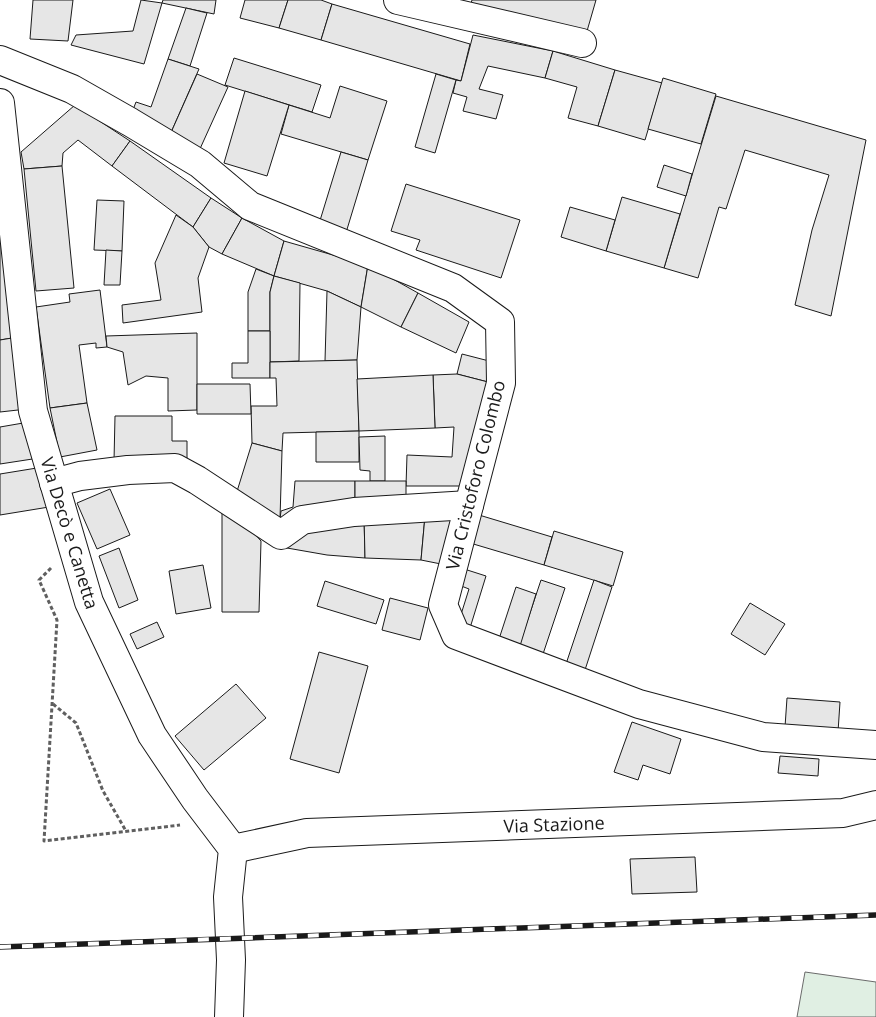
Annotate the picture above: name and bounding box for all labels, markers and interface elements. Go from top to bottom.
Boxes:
street label: Via Cristoforo Colombo [440,378,510,572]
street label: Via Decò e Canetta [36,454,104,612]
street label: Via Stazione [503,810,605,838]

